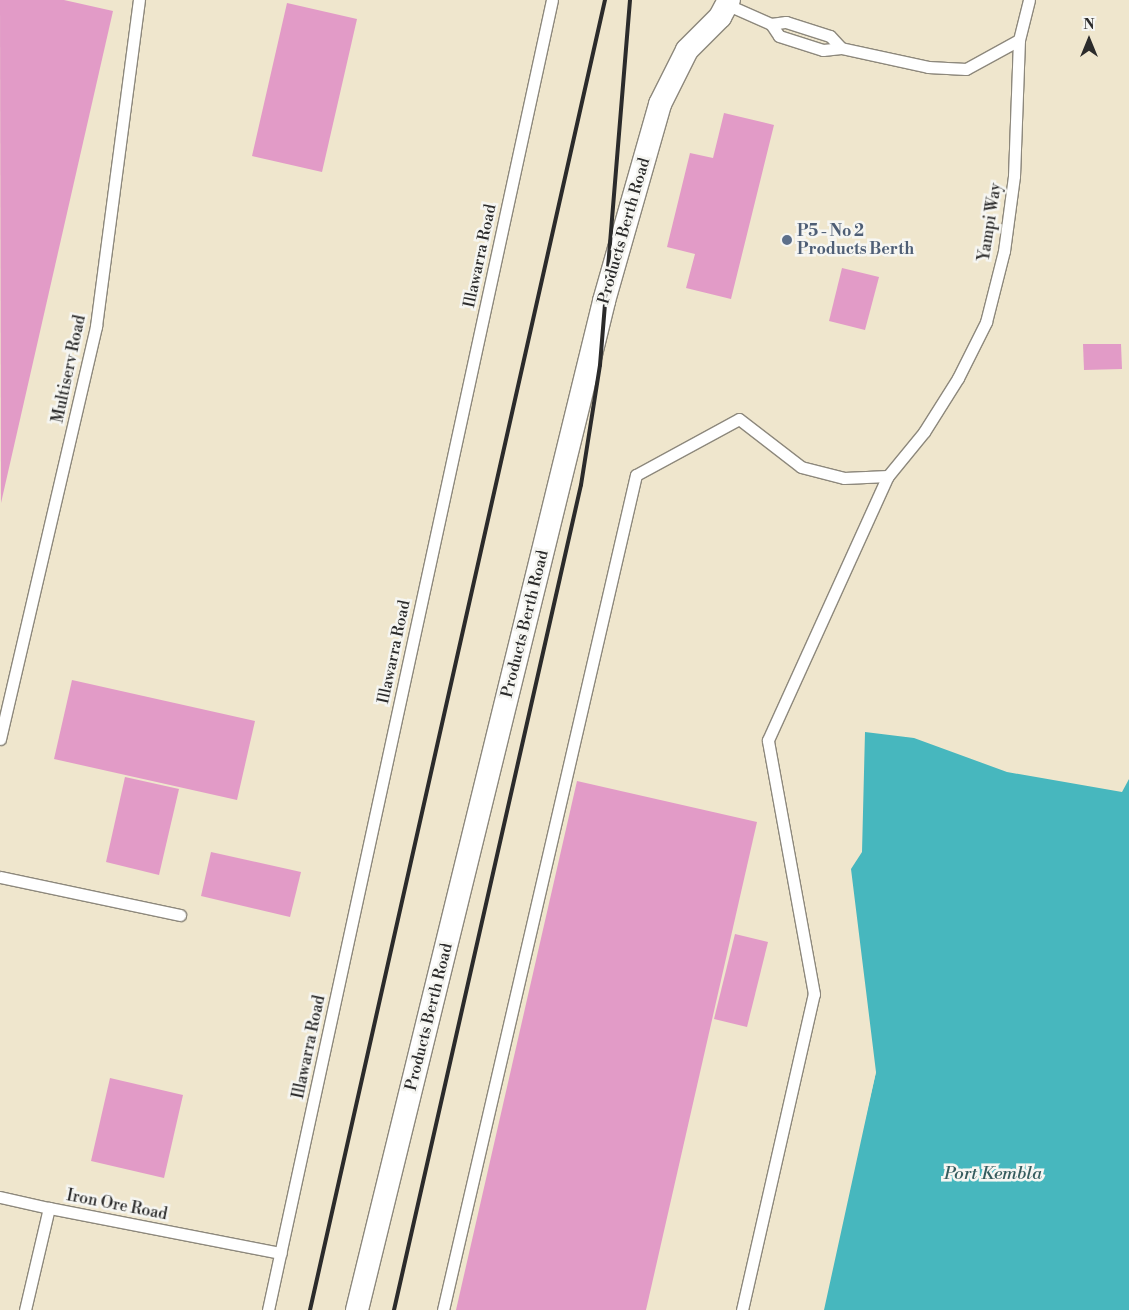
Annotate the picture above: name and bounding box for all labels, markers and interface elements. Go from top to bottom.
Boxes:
north arrow [1064,15,1114,65]
text: N [1083,16,1095,34]
street label: Products Berth Road [594,156,654,306]
street label: Yampi Way [974,182,1006,262]
street label: Illawarra Road [460,202,500,310]
place label: P5 - No 2 Products Berth [797,221,914,259]
marker: P5 - No 2 Products Berth [781,234,793,246]
street label: Multiserv Road [48,313,90,425]
street label: Products Berth Road [497,548,553,700]
street label: Illawarra Road [374,598,414,706]
street label: Products Berth Road [401,941,457,1093]
street label: Illawarra Road [289,993,329,1101]
water label: Port Kembla [944,1163,1042,1185]
street label: Iron Ore Road [65,1186,169,1224]

